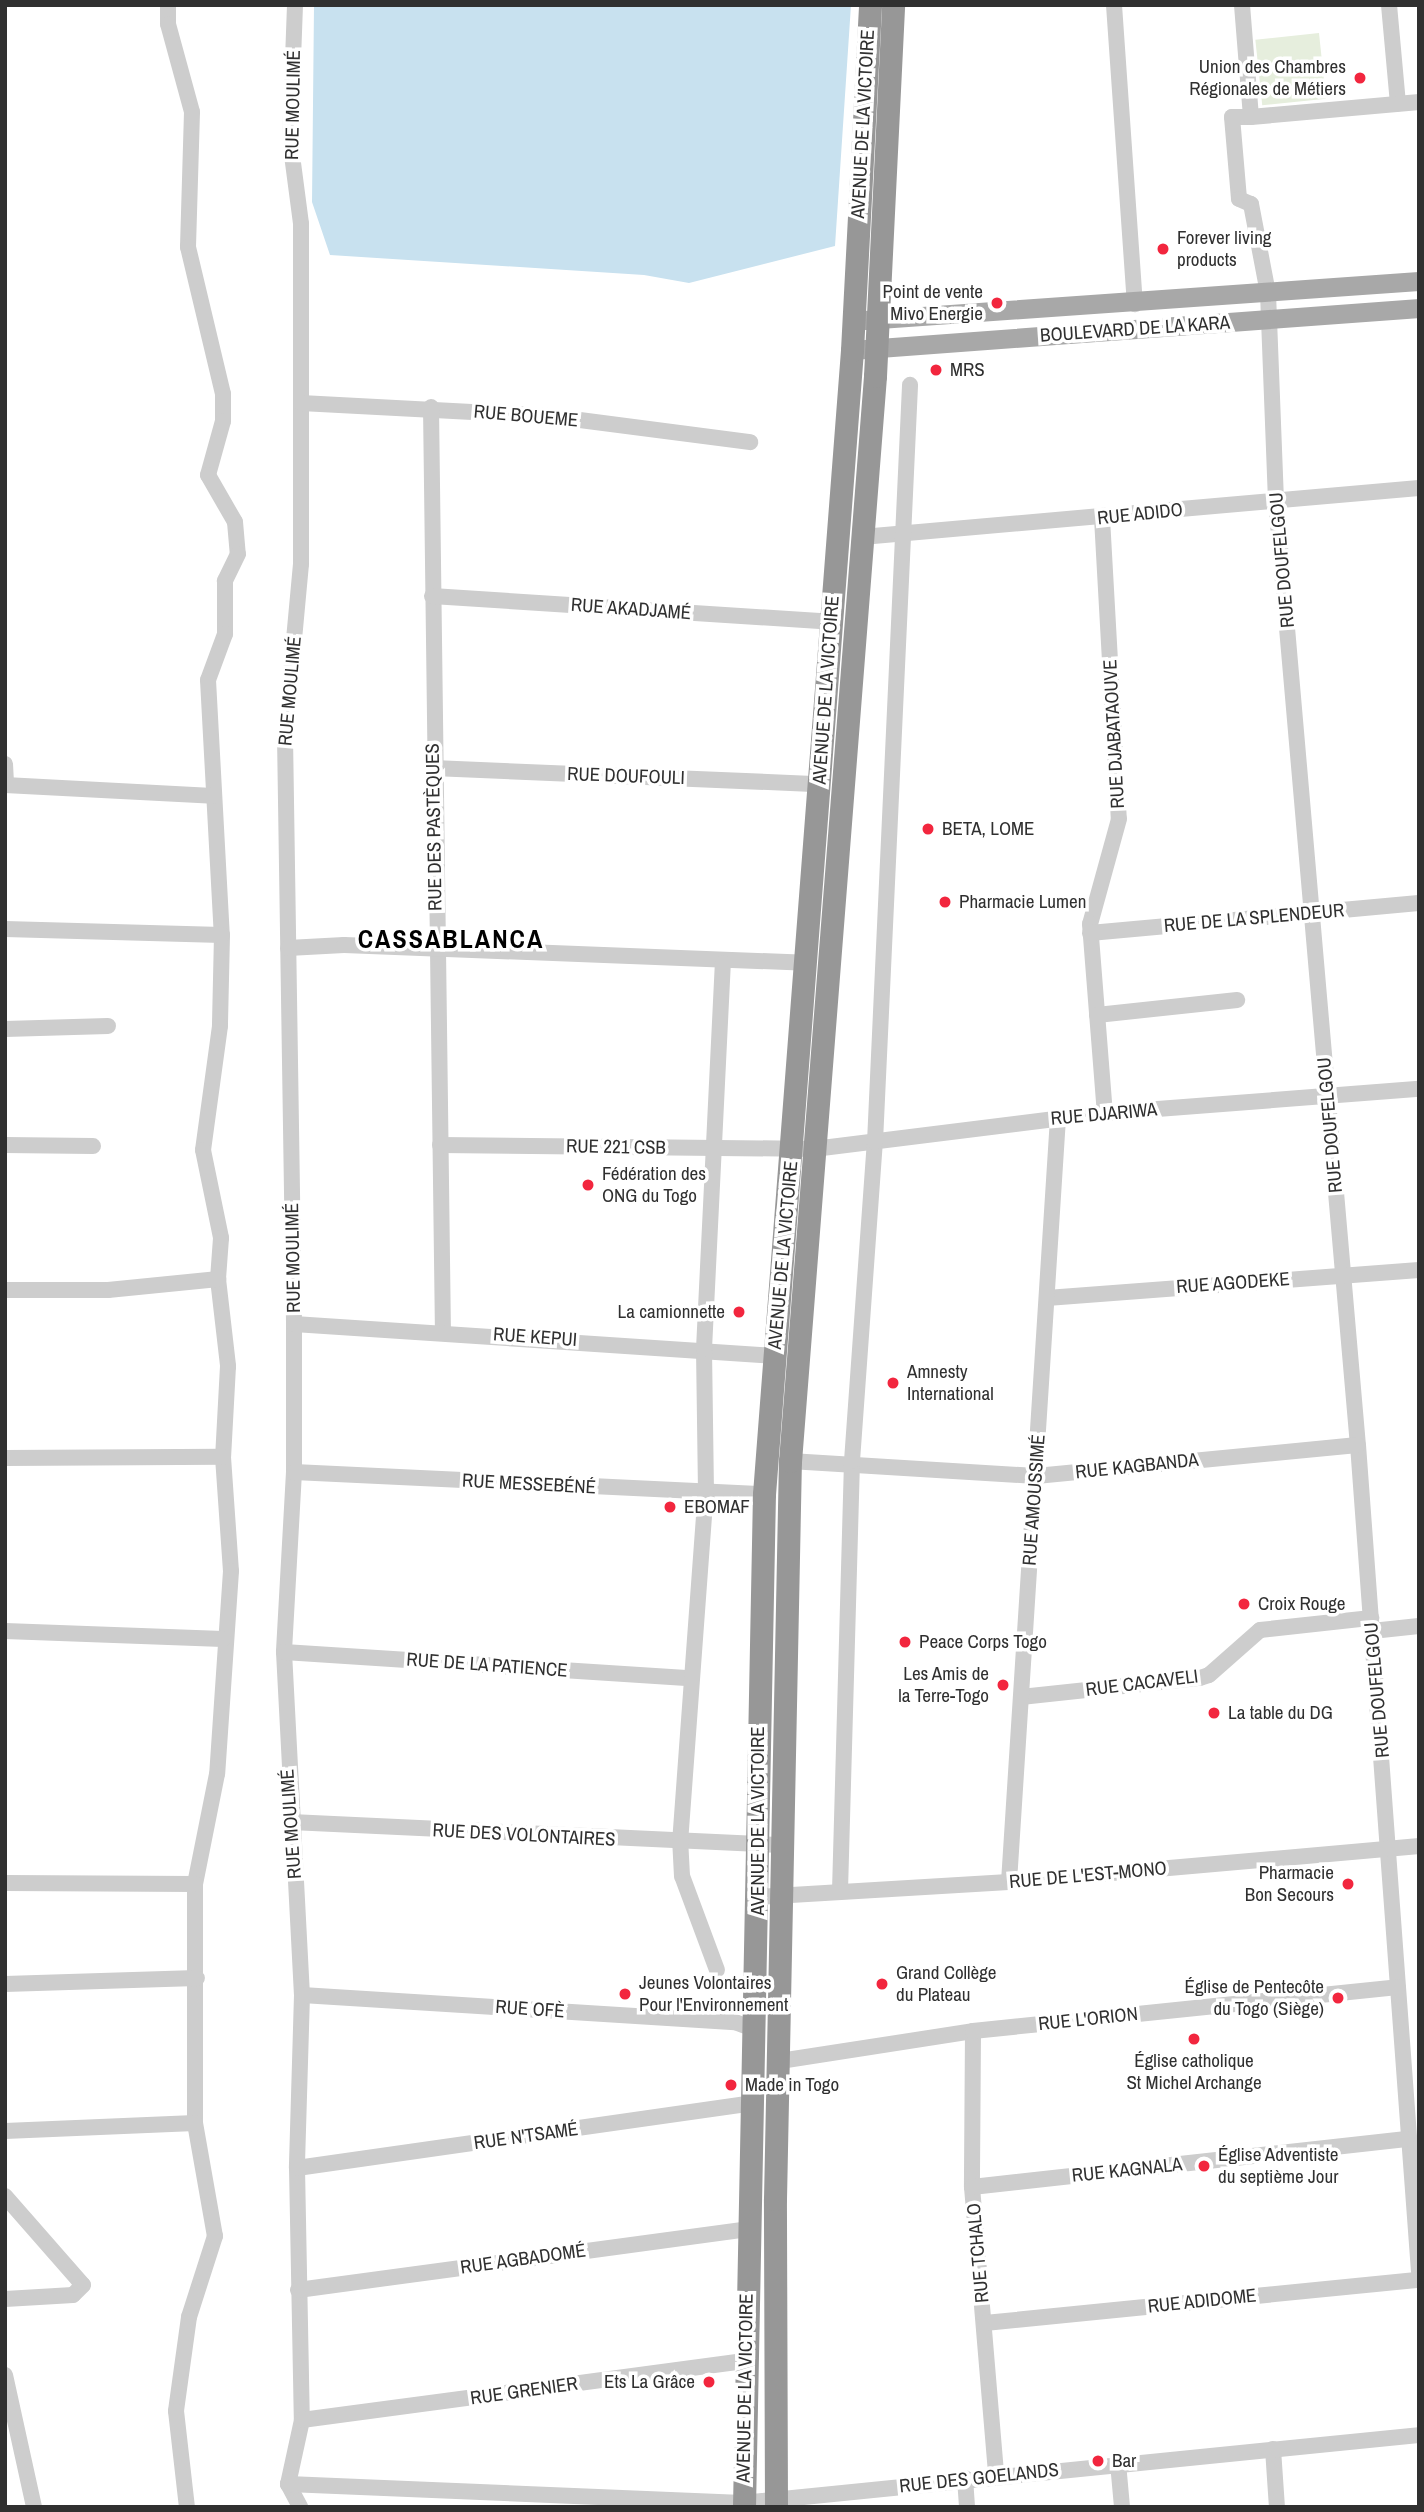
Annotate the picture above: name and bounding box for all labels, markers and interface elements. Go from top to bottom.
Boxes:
street label: AVENUE DE LA VICTOIRE [847,29,879,219]
street label: RUE MOULIMÉ [281,50,305,160]
place label: Union des Chambres Régionales de Métiers [1189,56,1346,100]
marker: Union des Chambres Régionales de Métiers [1352,70,1368,86]
place label: Forever living products [1177,227,1271,271]
marker: Forever living products [1155,241,1171,257]
place label: Point de vente Mivo Energie [883,281,983,325]
marker: Point de vente Mivo Energie [989,295,1005,311]
street label: BOULEVARD DE LA KARA [1039,311,1231,347]
place label: MRS [950,359,985,381]
marker: MRS [928,362,944,378]
street label: RUE BOUEME [473,400,579,432]
street label: RUE DOUFELGOU [1265,491,1299,629]
street label: RUE ADIDO [1096,498,1184,530]
street label: RUE AKADJAMÉ [570,593,692,625]
street label: AVENUE DE LA VICTOIRE [808,594,844,786]
street label: RUE MOULIMÉ [274,635,306,747]
street label: RUE DJABATAOUVE [1099,659,1129,809]
street label: RUE DES PASTÈQUES [421,743,447,911]
street label: RUE DOUFOULI [567,763,685,789]
place label: BETA, LOME [942,818,1034,840]
marker: BETA, LOME [920,821,936,837]
place label: Pharmacie Lumen [959,891,1086,913]
marker: Pharmacie Lumen [937,894,953,910]
street label: RUE DE LA SPLENDEUR [1162,899,1346,937]
district label: CASSABLANCA [359,923,543,955]
street label: RUE DOUFELGOU [1313,1056,1347,1194]
street label: RUE DJARIWA [1050,1098,1158,1130]
street label: RUE 221 CSB [566,1135,666,1159]
street label: AVENUE DE LA VICTOIRE [763,1159,803,1351]
place label: Fédération des ONG du Togo [602,1163,706,1207]
marker: Fédération des ONG du Togo [580,1177,596,1193]
street label: RUE MOULIMÉ [281,1203,305,1313]
street label: RUE AGODEKE [1175,1268,1291,1298]
place label: La camionnette [618,1301,725,1323]
marker: La camionnette [731,1304,747,1320]
street label: RUE KEPUI [492,1323,578,1351]
place label: Amnesty International [907,1361,994,1405]
marker: Amnesty International [885,1375,901,1391]
street label: RUE AMOUSSIMÉ [1018,1433,1050,1567]
street label: RUE KAGBANDA [1074,1448,1200,1484]
street label: RUE MESSEBÉNÉ [461,1469,597,1499]
place label: EBOMAF [684,1496,750,1518]
marker: EBOMAF [662,1499,678,1515]
place label: Croix Rouge [1258,1593,1345,1615]
marker: Croix Rouge [1236,1596,1252,1612]
street label: RUE DOUFELGOU [1360,1621,1394,1759]
place label: Peace Corps Togo [919,1631,1047,1653]
marker: Peace Corps Togo [897,1634,913,1650]
street label: RUE DE LA PATIENCE [405,1648,569,1682]
place label: Les Amis de la Terre-Togo [898,1663,989,1707]
street label: RUE CACAVELI [1084,1665,1200,1701]
marker: Les Amis de la Terre-Togo [995,1677,1011,1693]
place label: La table du DG [1228,1702,1333,1724]
marker: La table du DG [1206,1705,1222,1721]
street label: AVENUE DE LA VICTOIRE [747,1726,769,1916]
street label: RUE MOULIMÉ [276,1768,306,1880]
street label: RUE DES VOLONTAIRES [432,1819,616,1851]
street label: RUE DE L'EST-MONO [1008,1857,1168,1893]
place label: Pharmacie Bon Secours [1245,1862,1334,1906]
marker: Pharmacie Bon Secours [1340,1876,1356,1892]
place label: Grand Collège du Plateau [896,1962,996,2006]
place label: Jeunes Volontaires Pour l'Environnement [639,1972,788,2016]
marker: Grand Collège du Plateau [874,1976,890,1992]
place label: Église de Pentecôte du Togo (Siège) [1185,1976,1324,2020]
marker: Jeunes Volontaires Pour l'Environnement [617,1986,633,2002]
marker: Église de Pentecôte du Togo (Siège) [1330,1990,1346,2006]
street label: RUE OFÈ [495,1995,565,2023]
street label: RUE L'ORION [1037,2002,1139,2036]
marker: Église catholique St Michel Archange [1186,2031,1202,2047]
place label: Église catholique St Michel Archange [1126,2050,1262,2094]
place label: Made in Togo [745,2074,839,2096]
marker: Made in Togo [723,2077,739,2093]
street label: RUE N'TSAMÉ [472,2117,580,2155]
place label: Église Adventiste du septième Jour [1218,2144,1339,2188]
street label: RUE KAGNALA [1071,2153,1183,2187]
marker: Église Adventiste du septième Jour [1196,2158,1212,2174]
street label: RUE TCHALO [962,2202,994,2304]
street label: RUE AGBADOMÉ [458,2239,588,2279]
street label: RUE ADIDOME [1146,2284,1258,2318]
street label: AVENUE DE LA VICTOIRE [732,2293,758,2483]
place label: Ets La Grâce [604,2371,695,2393]
street label: RUE GRENIER [469,2372,579,2410]
marker: Ets La Grâce [701,2374,717,2390]
place label: Bar [1112,2450,1136,2472]
marker: Bar [1090,2453,1106,2469]
street label: RUE DES GOELANDS [898,2458,1060,2498]

